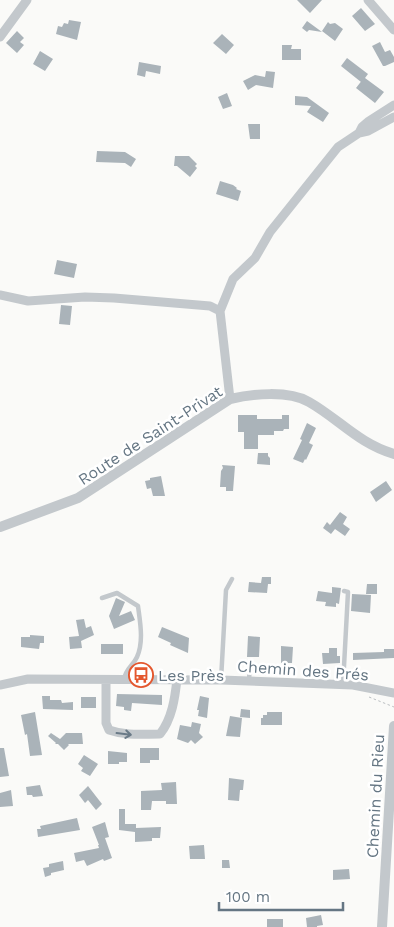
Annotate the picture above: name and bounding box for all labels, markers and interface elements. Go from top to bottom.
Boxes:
street label: Route de Saint-Privat [75,382,226,489]
street label: Chemin des Prés [237,656,369,685]
bus stop icon: Les Près [128,662,154,688]
place label: Les Près [158,666,224,685]
one-way arrow [115,729,131,739]
street label: Chemin du Rieu [363,733,388,859]
scale bar [219,880,343,912]
text: 100 m [226,888,270,906]

